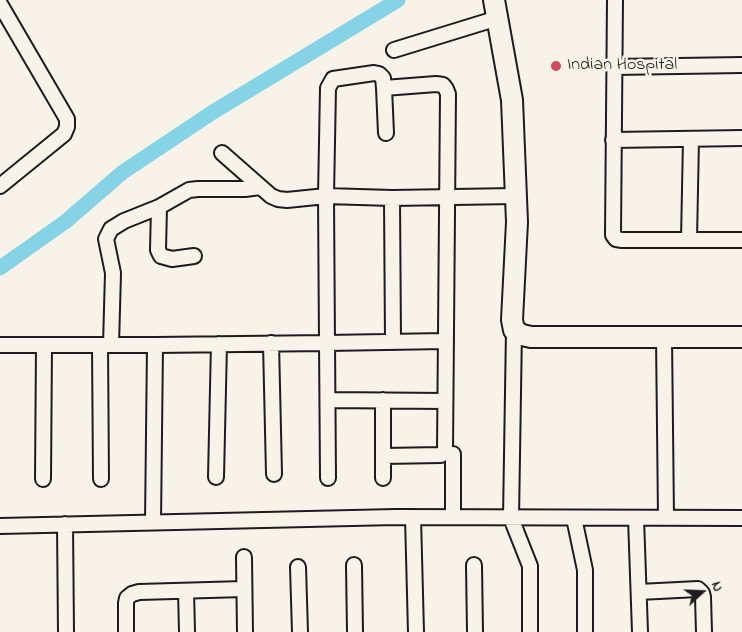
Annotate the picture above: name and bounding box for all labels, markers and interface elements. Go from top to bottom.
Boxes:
place label: Indian Hospital [567,55,677,77]
marker: Indian Hospital [549,59,563,73]
north arrow [677,567,727,617]
text: N [705,579,728,595]

